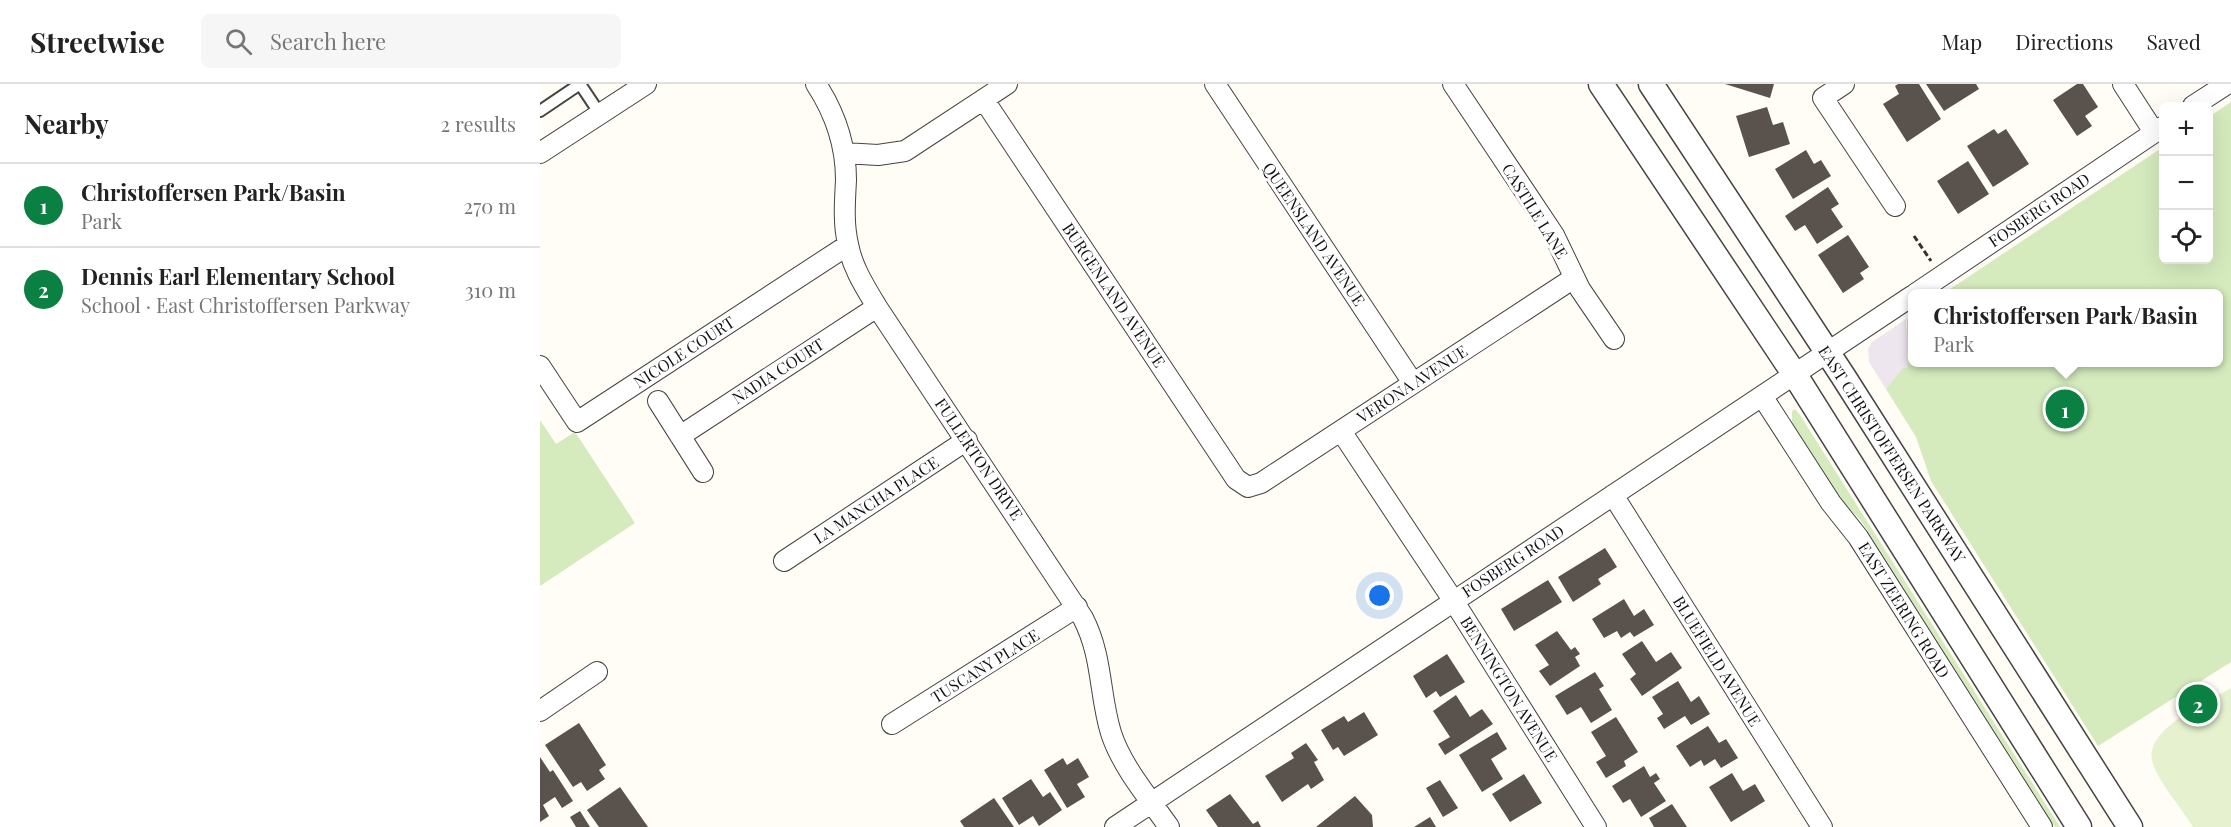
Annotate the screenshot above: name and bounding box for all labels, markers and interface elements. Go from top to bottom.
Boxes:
search box [201,14,621,68]
text: Streetwise [30,23,165,60]
icon: search [222,25,255,58]
text: Search here [270,26,386,56]
text: Map [1941,27,1982,55]
text: Directions [2015,27,2113,55]
text: Saved [2146,27,2201,55]
map controls [2159,102,2213,264]
button: + [2159,102,2213,156]
text: Nearby [24,106,109,141]
text: 2 results [441,110,516,137]
button: − [2159,156,2213,210]
street label: QUEENSLAND AVENUE [1259,158,1370,309]
street label: CASTILE LANE [1498,159,1573,262]
street label: FOSBERG ROAD [1984,168,2093,251]
text: Christoffersen Park/Basin [81,177,346,207]
text: 1 [40,192,47,219]
text: 270 m [464,192,516,219]
text: Park [81,207,122,234]
button: locate [2159,210,2213,264]
street label: BURGENLAND AVENUE [1058,218,1171,371]
text: Dennis Earl Elementary School [81,261,395,291]
text: 2 [38,276,49,303]
text: 310 m [465,276,516,303]
popup [1908,289,2223,367]
text: School · East Christoffersen Parkway [81,291,410,318]
text: Christoffersen Park/Basin [1933,300,2198,330]
street label: NICOLE COURT [629,311,738,392]
text: Park [1933,330,1974,357]
street label: NADIA COURT [728,333,828,408]
street label: VERONA AVENUE [1352,340,1471,428]
street label: EAST CHRISTOFFERSEN PARKWAY [1814,341,1971,567]
pin: 1 [2046,386,2084,432]
street label: FULLERTON DRIVE [931,394,1028,524]
street label: LA MANCHA PLACE [809,451,942,548]
street label: FOSBERG ROAD [1458,520,1568,602]
street label: EAST ZEERING ROAD [1854,538,1955,682]
your location [1365,581,1394,610]
street label: BLUEFIELD AVENUE [1669,592,1766,730]
street label: BENNINGTON AVENUE [1456,612,1563,765]
street label: TUSCANY PLACE [927,624,1043,707]
pin: 2 [2178,682,2218,726]

